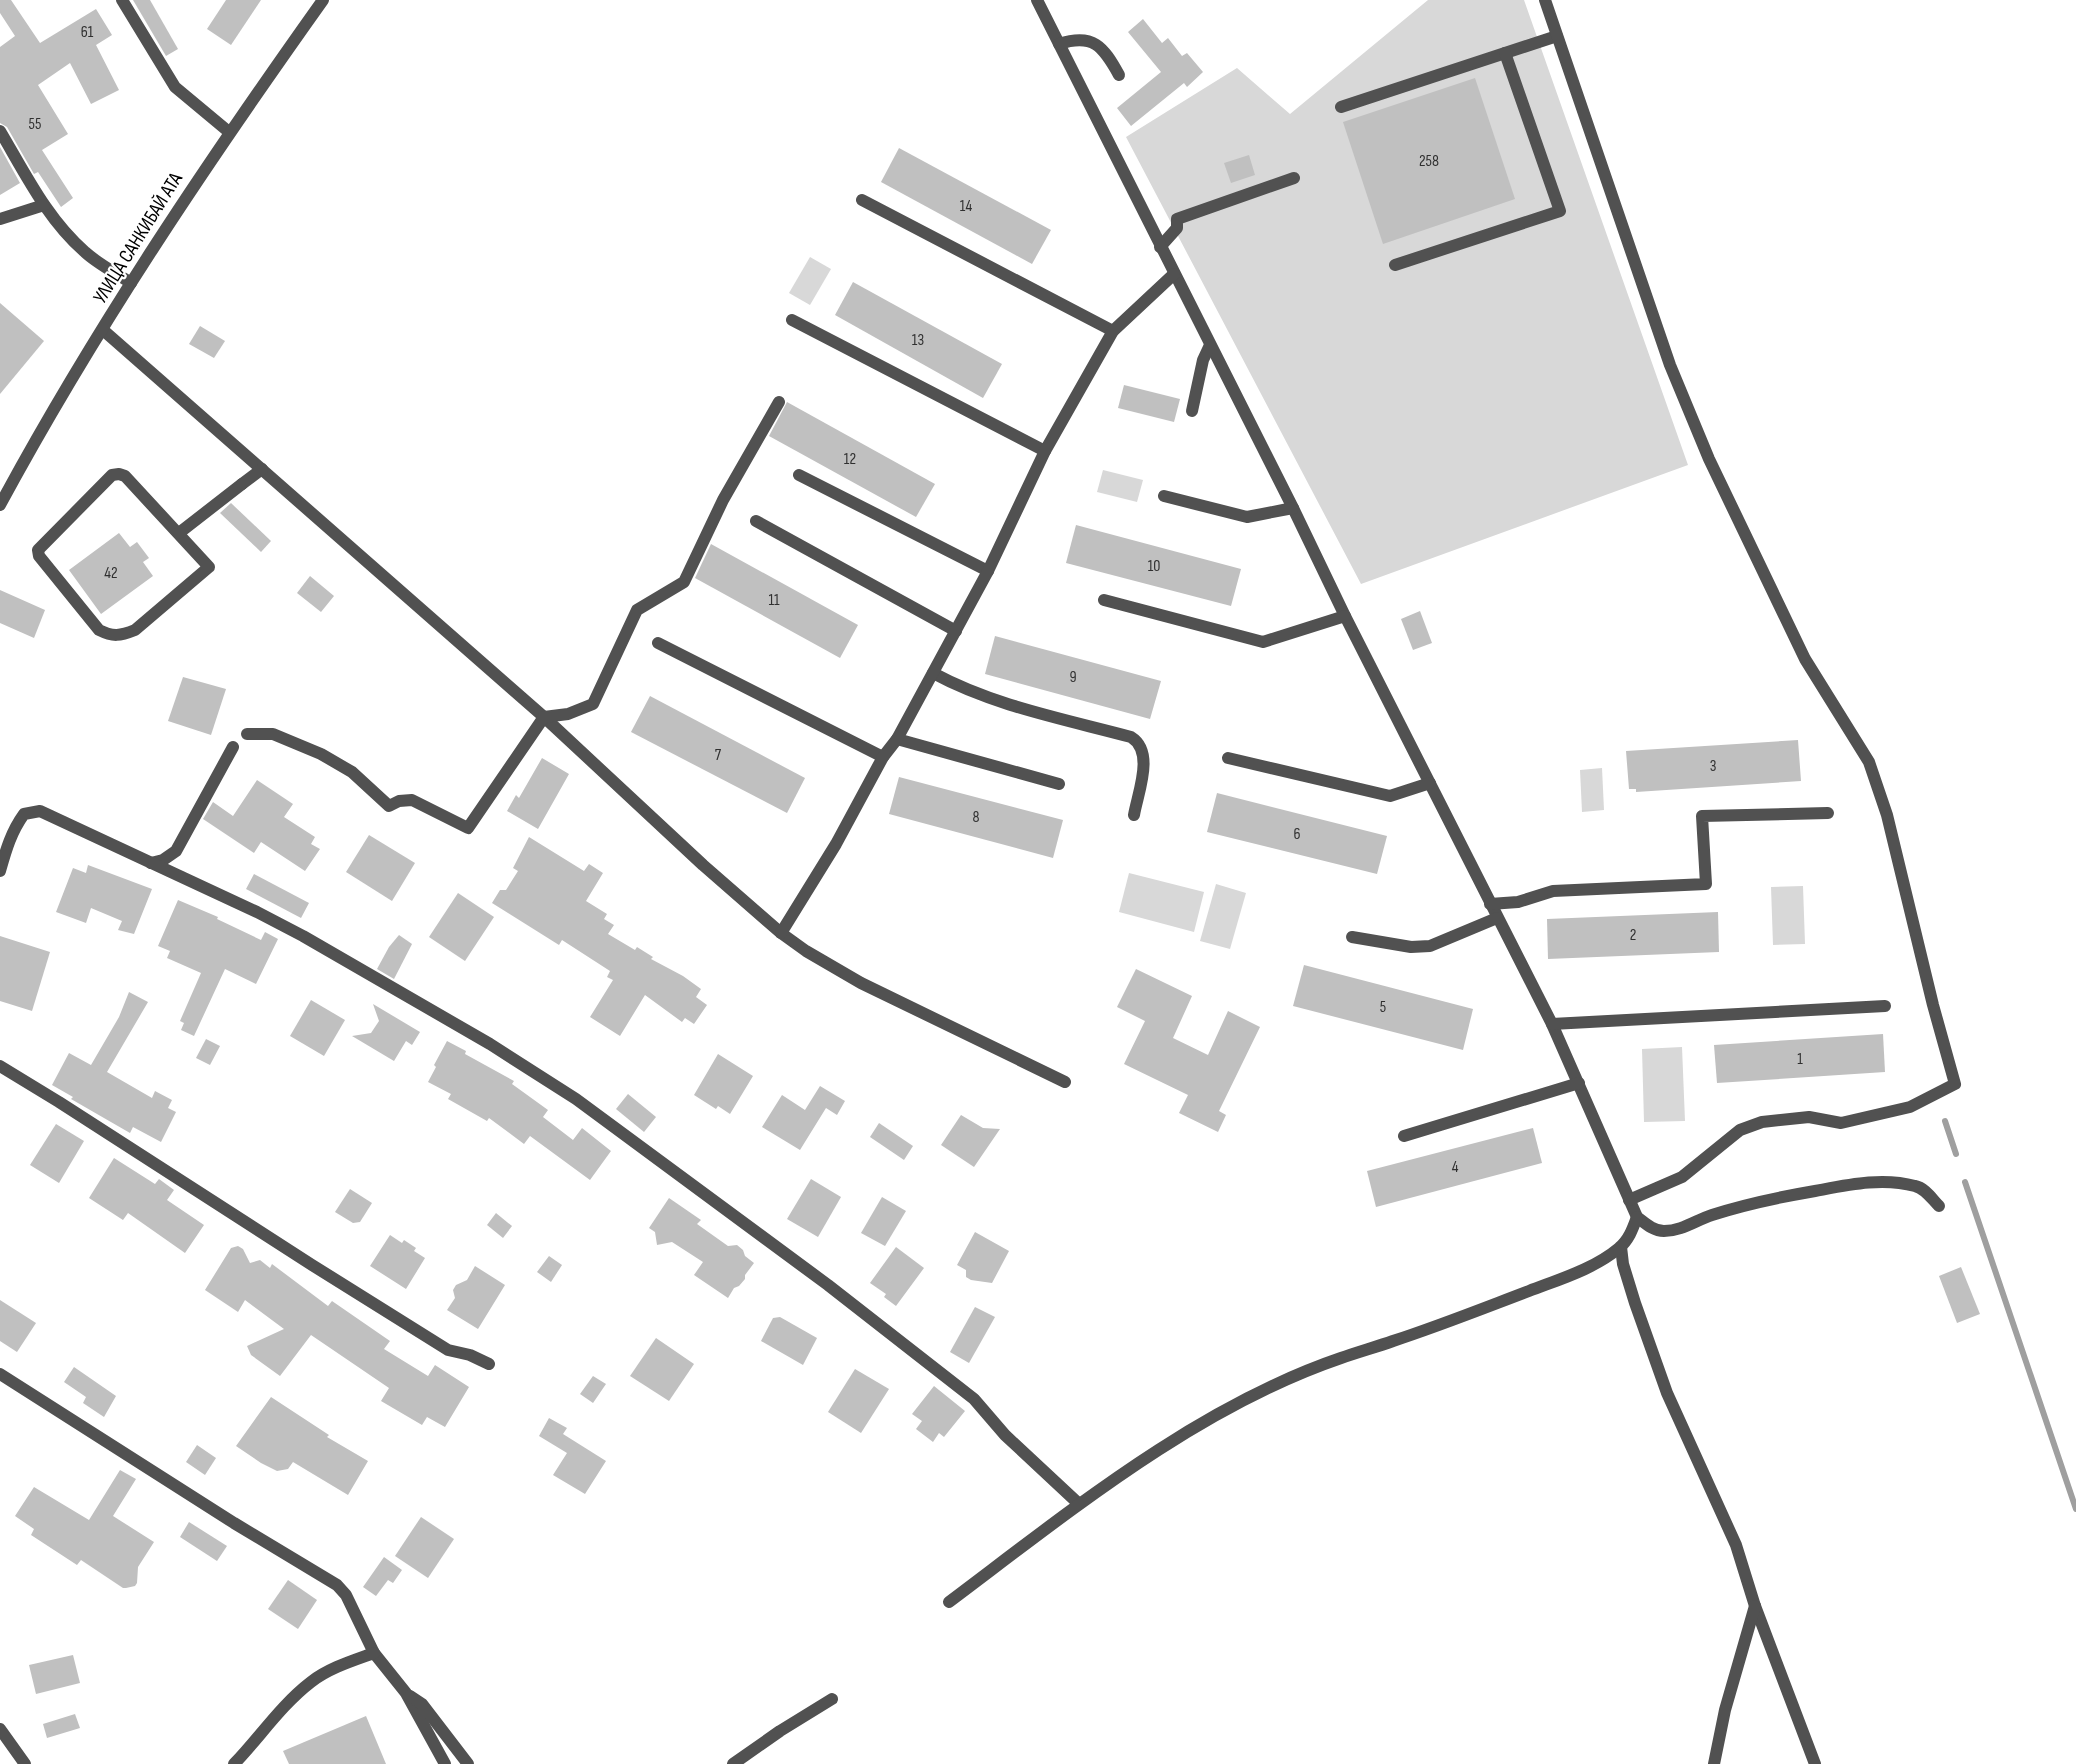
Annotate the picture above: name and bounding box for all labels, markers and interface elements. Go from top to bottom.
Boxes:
house number: 61 [81,23,94,42]
house number: 55 [29,115,41,134]
house number: 258 [1419,152,1439,171]
street label: УЛИЦА САНКИБАЙ АТА [88,168,188,308]
house number: 14 [960,197,972,216]
house number: 13 [912,331,924,350]
house number: 12 [844,450,856,469]
house number: 10 [1148,557,1160,576]
house number: 42 [104,564,118,583]
house number: 11 [768,591,780,610]
house number: 9 [1069,668,1077,687]
house number: 7 [715,746,722,765]
house number: 3 [1710,757,1716,776]
house number: 8 [972,808,980,827]
house number: 6 [1293,825,1301,844]
house number: 2 [1630,926,1636,945]
house number: 5 [1380,998,1386,1017]
house number: 1 [1797,1050,1803,1069]
house number: 4 [1452,1158,1459,1177]

